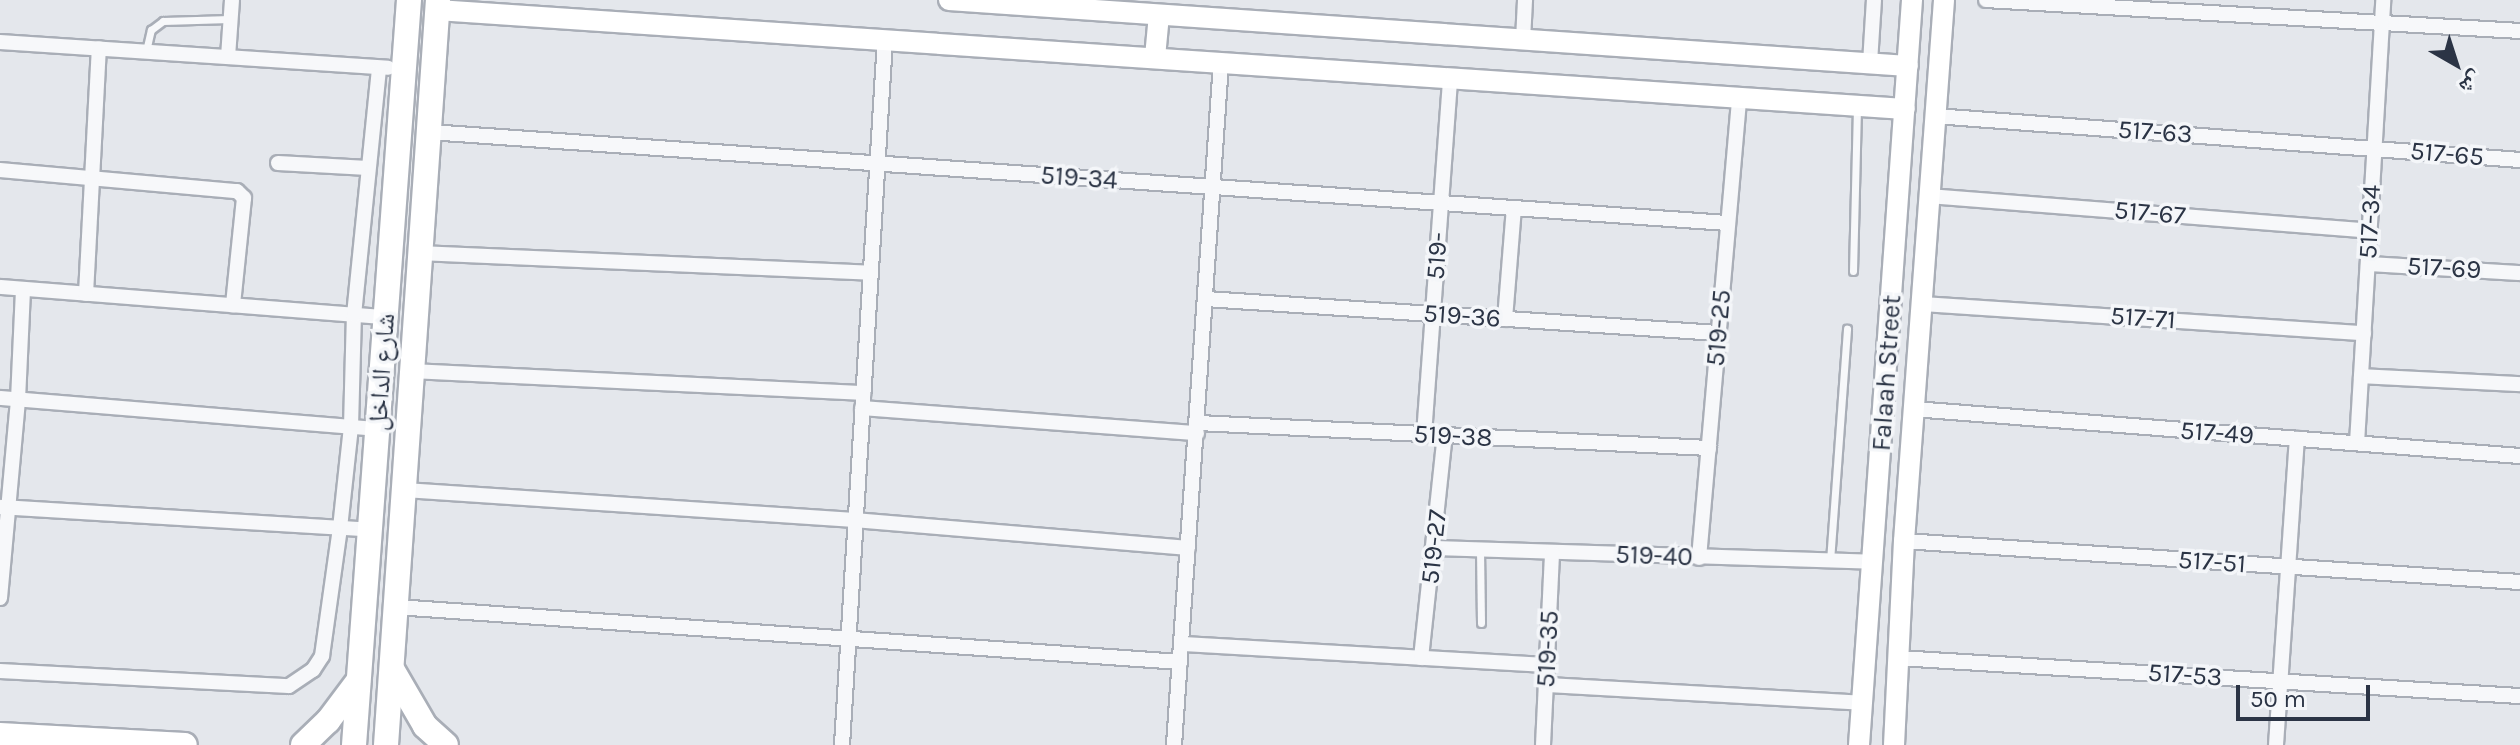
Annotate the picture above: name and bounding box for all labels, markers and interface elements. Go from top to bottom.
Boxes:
north arrow [2416,24,2496,104]
text: ش [2454,65,2488,100]
street label: 517-63 [2117,114,2193,150]
street label: 517-65 [2409,135,2485,173]
street label: 519-34 [1039,160,1119,196]
street label: 517-34 [2352,184,2388,260]
street label: 517-67 [2113,194,2187,232]
street label: 519- [1420,231,1454,281]
street label: 517-69 [2406,250,2482,286]
street label: 519-25 [1700,288,1738,368]
street label: Falaah Street [1866,294,1908,452]
street label: 519-36 [1422,298,1502,334]
street label: 517-71 [2109,300,2177,336]
street label: شارع الداخل [362,312,402,432]
street label: 517-49 [2179,415,2255,451]
street label: 519-38 [1413,418,1493,454]
street label: 519-27 [1415,508,1453,586]
street label: 519-40 [1615,539,1693,573]
street label: 517-51 [2177,544,2247,580]
street label: 519-35 [1530,610,1566,688]
street label: 517-53 [2147,657,2223,693]
scale bar [2240,669,2374,719]
text: 50 m [2250,685,2306,713]

